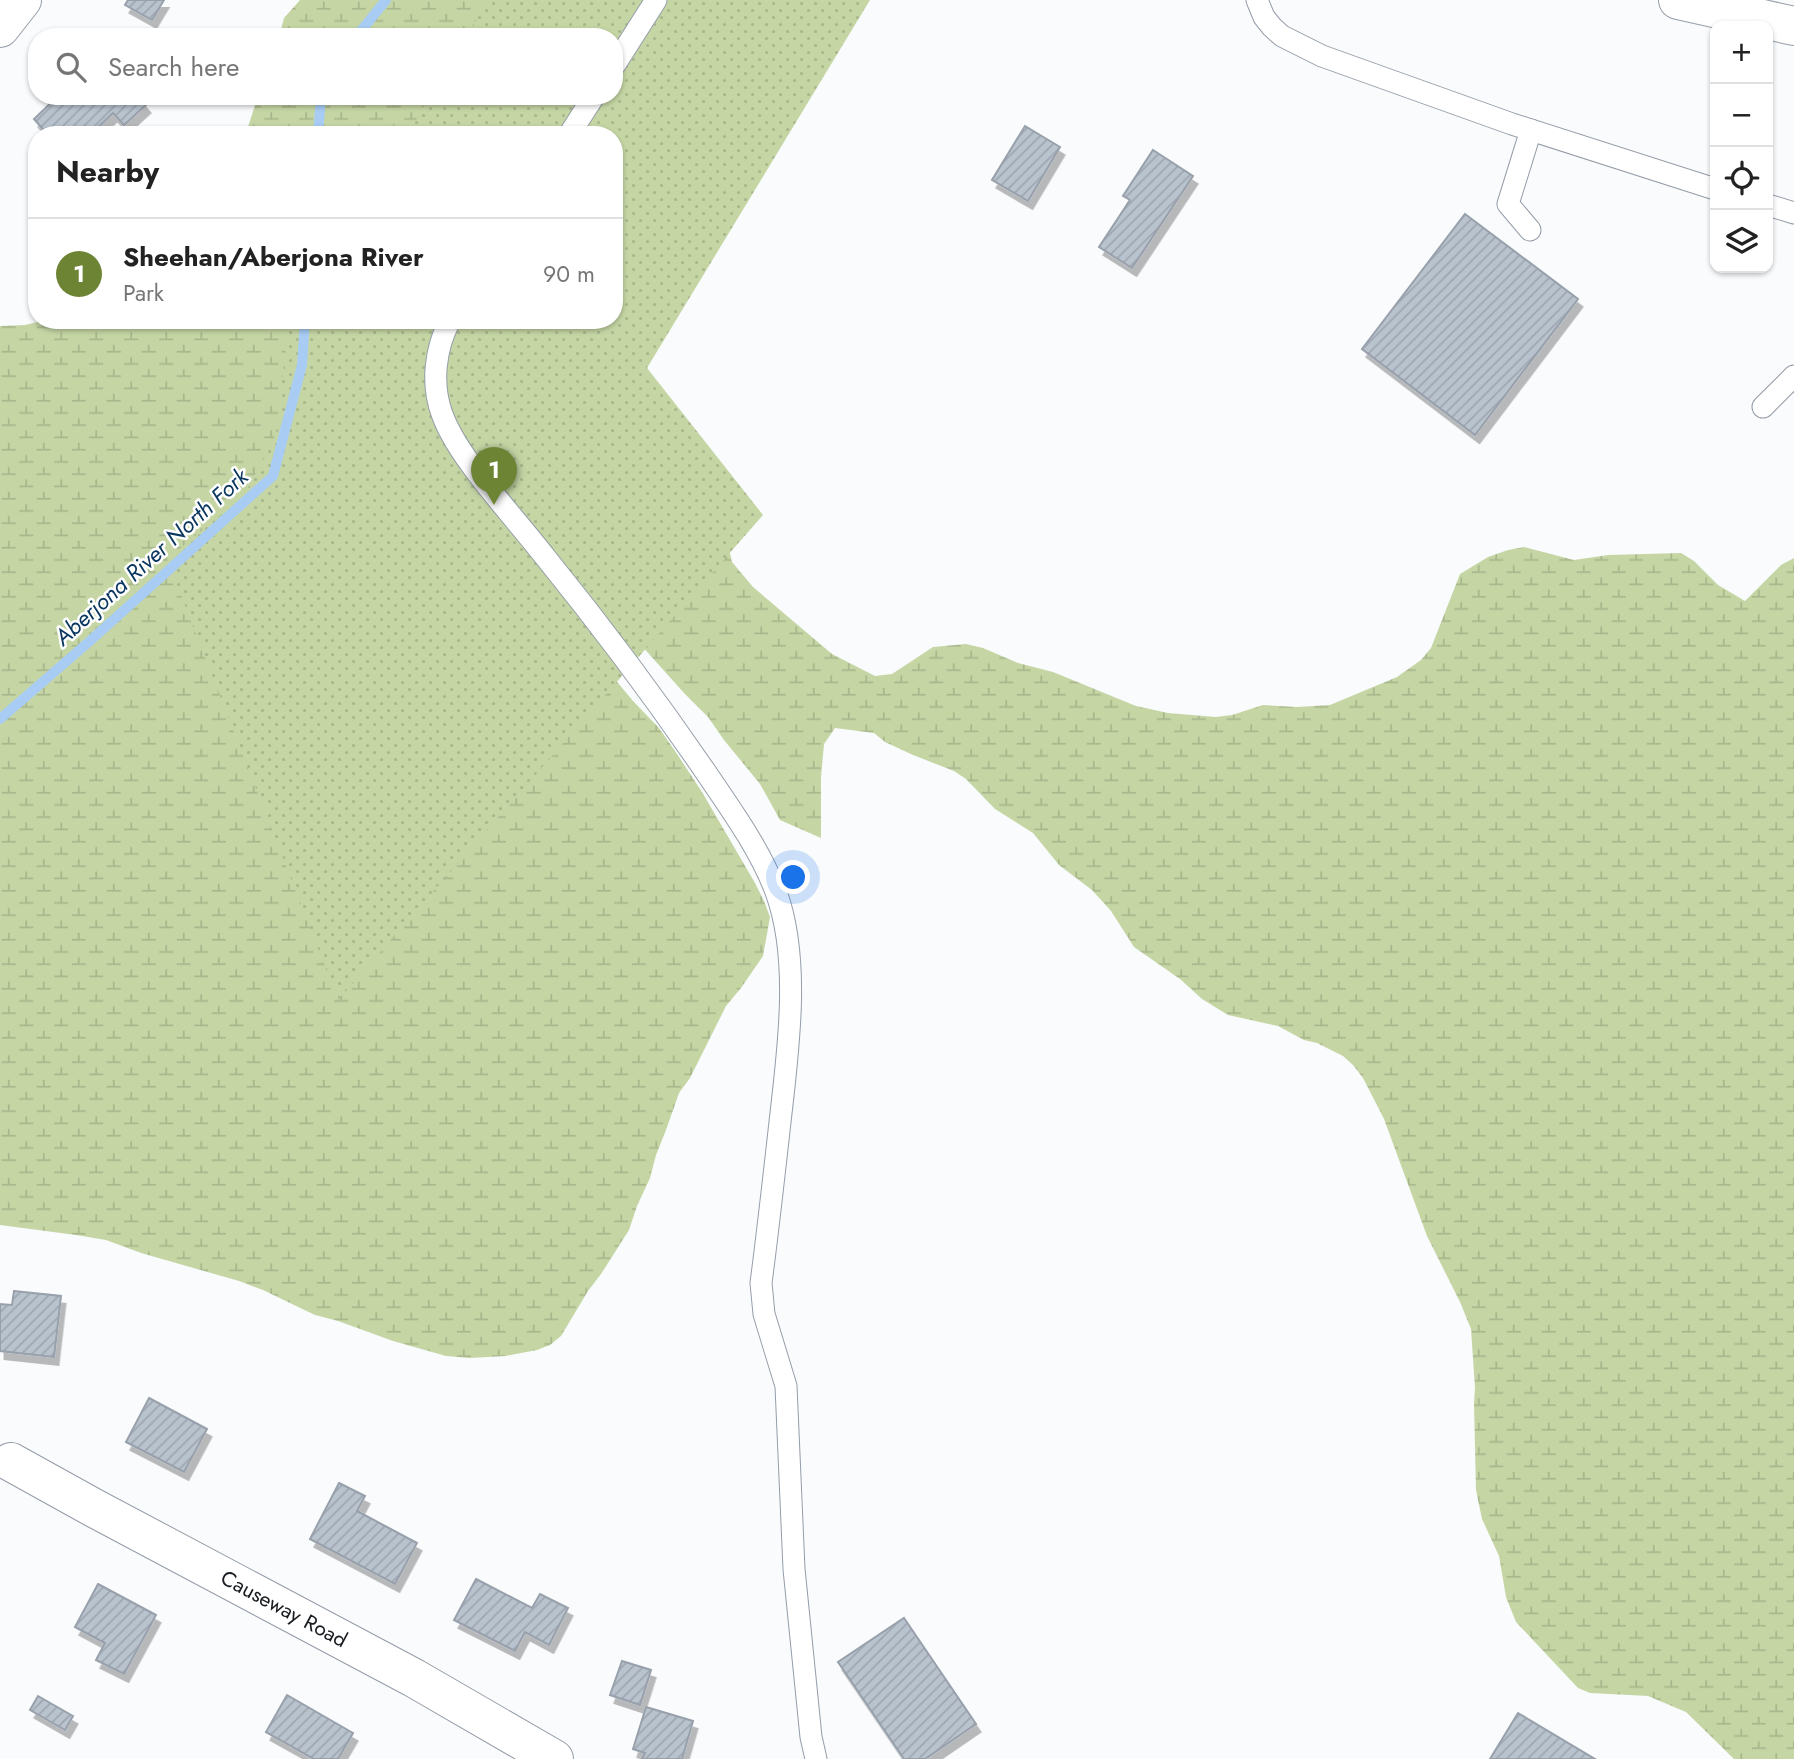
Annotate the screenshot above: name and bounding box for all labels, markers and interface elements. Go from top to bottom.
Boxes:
map controls [1710,21,1773,273]
button: + [1710,21,1773,84]
search box [28,28,623,105]
icon: search [52,48,90,86]
text: Search here [108,48,240,86]
button: − [1710,84,1773,147]
button: locate [1710,147,1773,210]
text: Nearby [56,150,159,193]
button: layers [1710,210,1773,273]
text: Sheehan/Aberjona River [123,238,424,276]
text: 1 [73,257,85,291]
text: 90 m [543,257,595,291]
text: Park [123,276,164,310]
pin: 1 [471,447,517,505]
water label: Aberjona River North Fork [46,460,256,654]
your location [776,860,810,894]
street label: Causeway Road [215,1563,353,1655]

